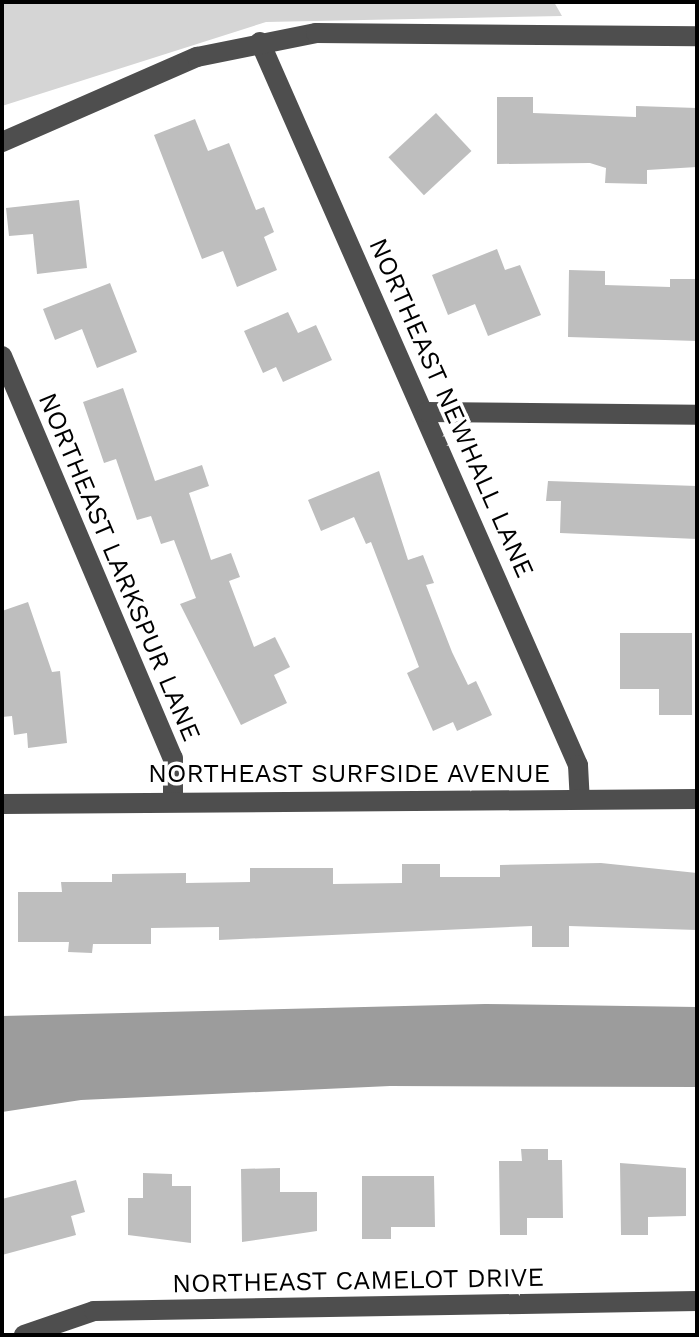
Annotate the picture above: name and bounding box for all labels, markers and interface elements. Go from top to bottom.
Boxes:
street label: NORTHEAST NEWHALL LANE [362,233,540,583]
street label: NORTHEAST LARKSPUR LANE [31,388,207,746]
street label: NORTHEAST SURFSIDE AVENUE [147,758,551,790]
street label: NORTHEAST CAMELOT DRIVE [171,1262,545,1300]

